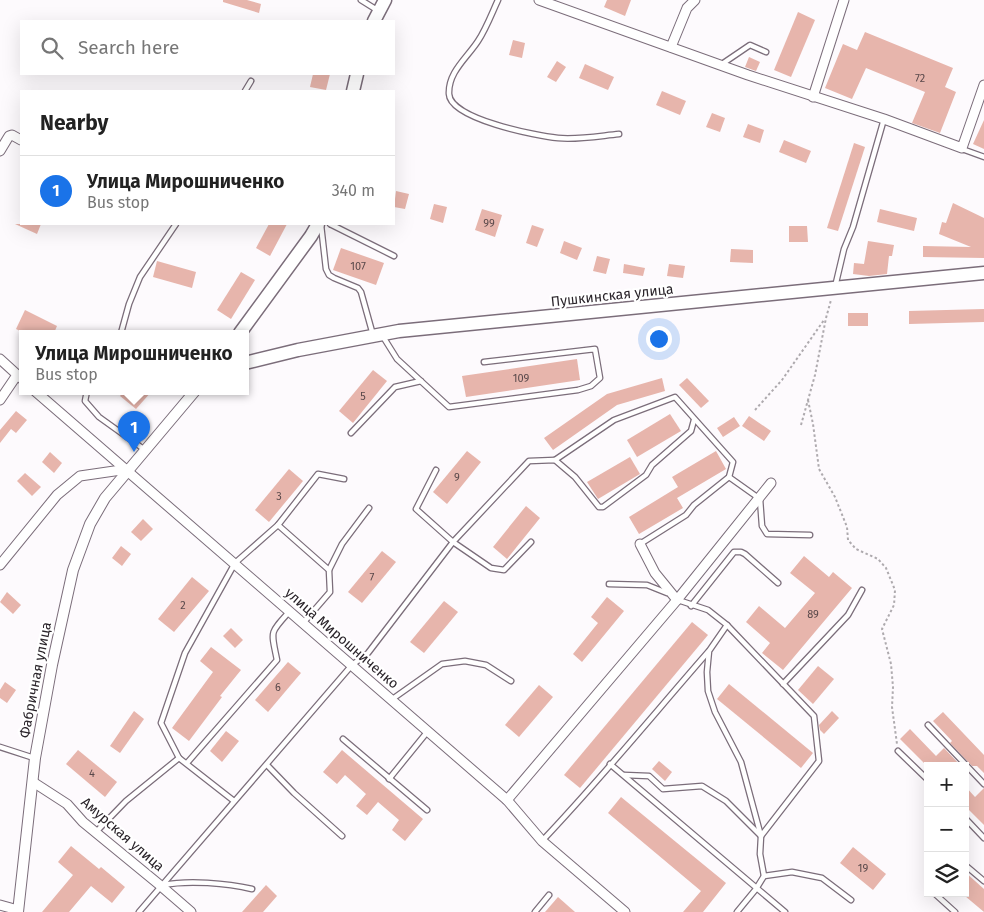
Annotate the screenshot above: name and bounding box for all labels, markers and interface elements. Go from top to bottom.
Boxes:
search box [20,20,395,75]
icon: search [38,34,66,62]
text: Search here [78,36,179,59]
house number: 72 [915,72,925,85]
text: Nearby [40,110,108,136]
text: Улица Мирошниченко [87,170,284,193]
text: 1 [52,181,60,200]
text: 340 m [332,181,375,200]
text: Bus stop [87,193,150,212]
house number: 99 [483,217,495,230]
house number: 107 [350,260,366,273]
street label: Пушкинская улица [550,281,674,310]
your location [646,326,672,352]
popup [19,330,249,395]
text: Улица Мирошниченко [35,342,233,365]
text: Bus stop [35,365,98,384]
house number: 109 [513,372,530,385]
house number: 5 [360,390,366,403]
pin: 1 [118,411,150,452]
house number: 9 [454,471,460,484]
house number: 3 [276,490,282,503]
house number: 7 [370,571,375,584]
street label: улица Мирошниченко [281,584,402,692]
house number: 2 [180,599,186,612]
house number: 89 [807,608,819,621]
street label: Фабричная улица [16,621,55,740]
house number: 6 [275,681,281,694]
map controls [924,762,969,897]
button: + [924,762,969,807]
house number: 4 [89,767,95,780]
street label: Амурская улица [78,794,168,875]
button: − [924,807,969,852]
button: layers [924,852,969,897]
house number: 19 [858,862,868,875]

